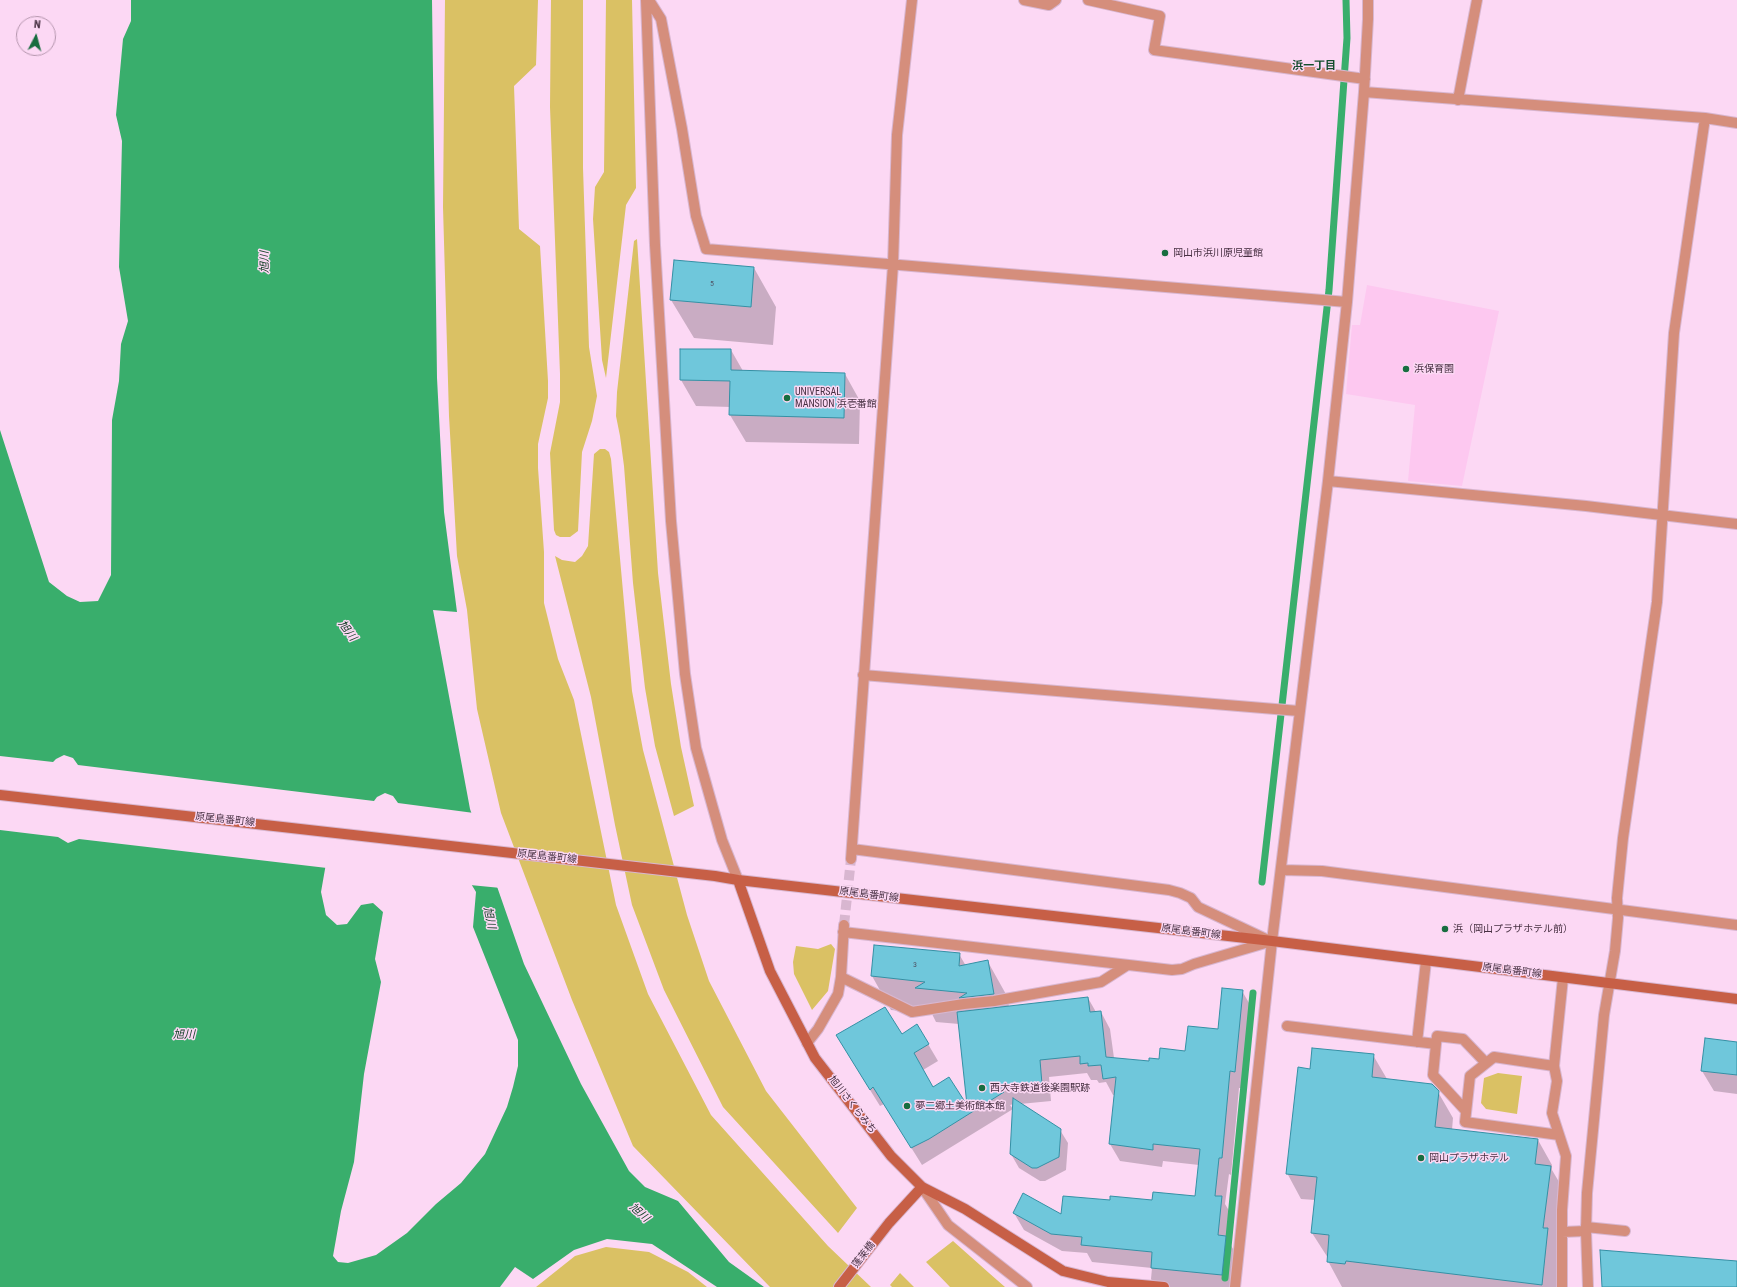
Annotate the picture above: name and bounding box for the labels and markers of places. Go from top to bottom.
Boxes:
place label: 岡山市浜川原児童館 [1173,247,1263,259]
marker: 岡山市浜川原児童館 [1160,248,1170,258]
place label: 浜保育園 [1414,363,1454,375]
marker: 浜保育園 [1401,364,1411,374]
place label: UNIVERSAL MANSION 浜壱番館 [795,386,877,410]
marker: UNIVERSAL MANSION 浜壱番館 [782,393,792,403]
place label: 浜（岡山プラザホテル前） [1453,923,1573,935]
marker: 浜（岡山プラザホテル前） [1440,924,1450,934]
place label: 西大寺鉄道後楽園駅跡 [990,1082,1090,1094]
marker: 西大寺鉄道後楽園駅跡 [977,1083,987,1093]
place label: 夢二郷土美術館本館 [915,1100,1005,1112]
marker: 夢二郷土美術館本館 [902,1101,912,1111]
place label: 岡山プラザホテル [1429,1152,1509,1164]
marker: 岡山プラザホテル [1416,1153,1426,1163]

